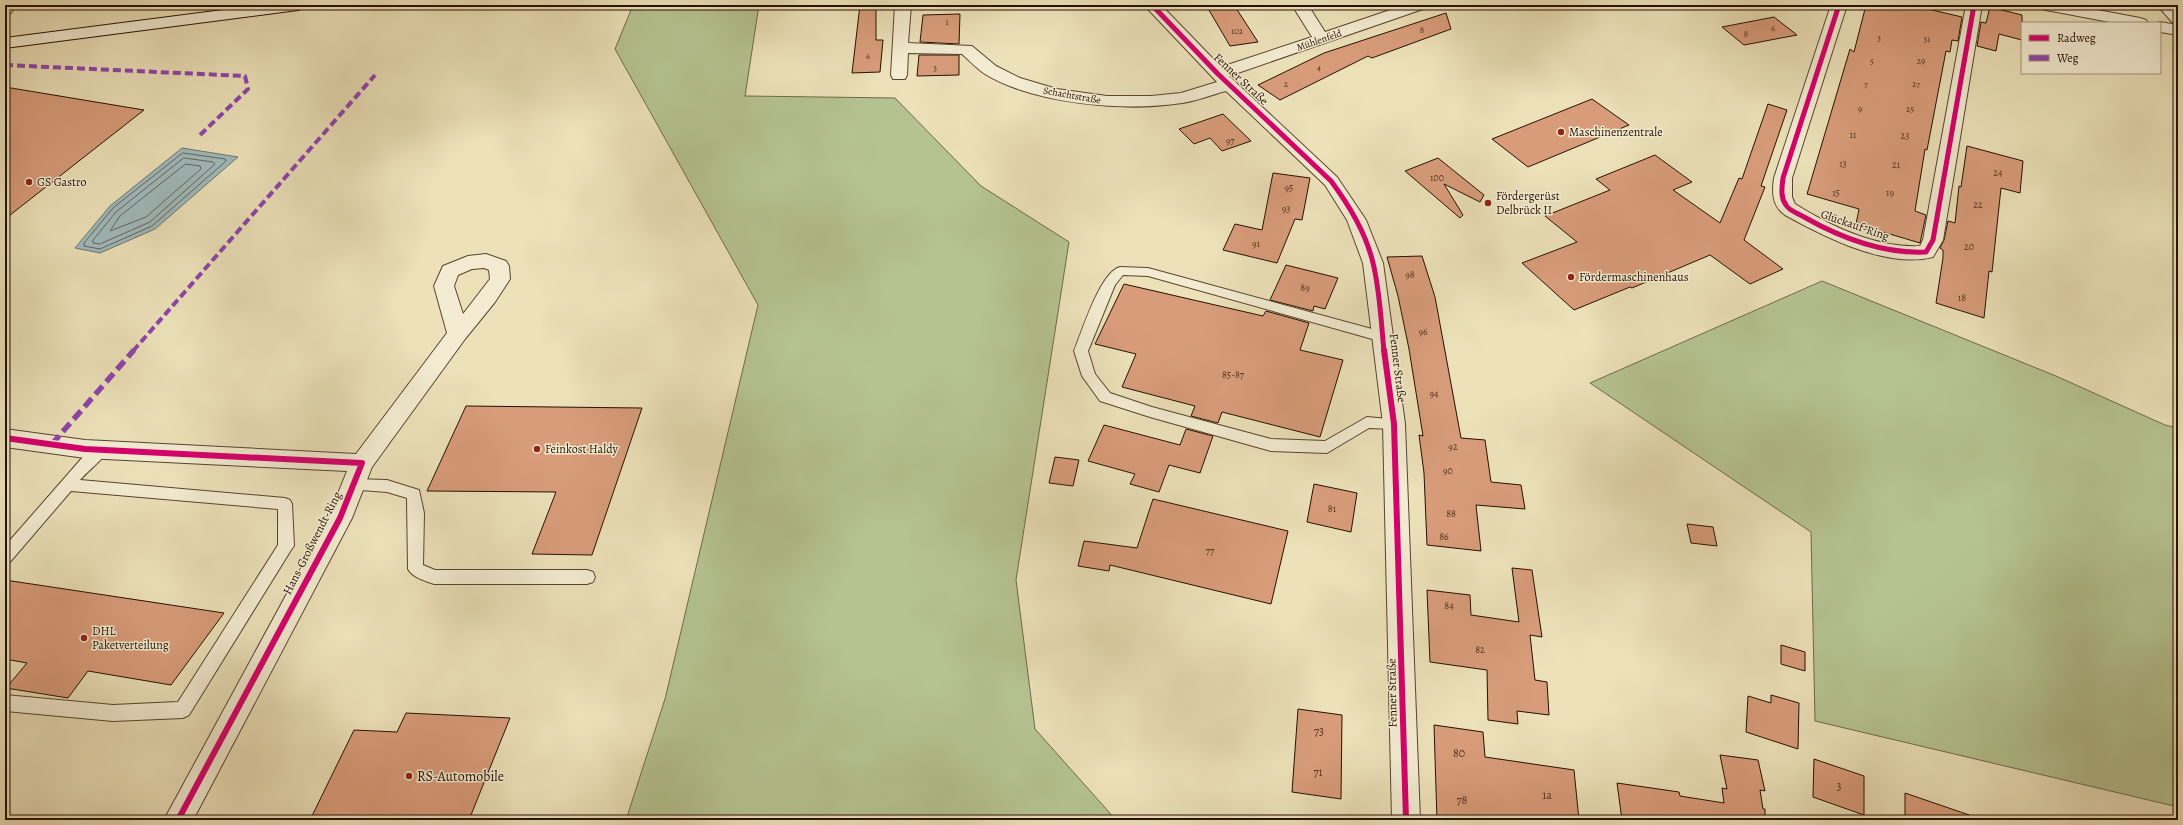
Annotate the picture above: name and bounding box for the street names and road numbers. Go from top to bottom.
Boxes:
street label: Mühlenfeld [1295,26,1344,54]
street label: Fenner Straße [1210,50,1272,108]
street label: Schachtstraße [1042,84,1102,107]
street label: Glückauf-Ring [1819,206,1891,244]
street label: Fenner Straße [1386,333,1410,403]
street label: Hans-Großwendt-Ring [279,489,345,597]
street label: Fenner Straße [1383,658,1401,728]

